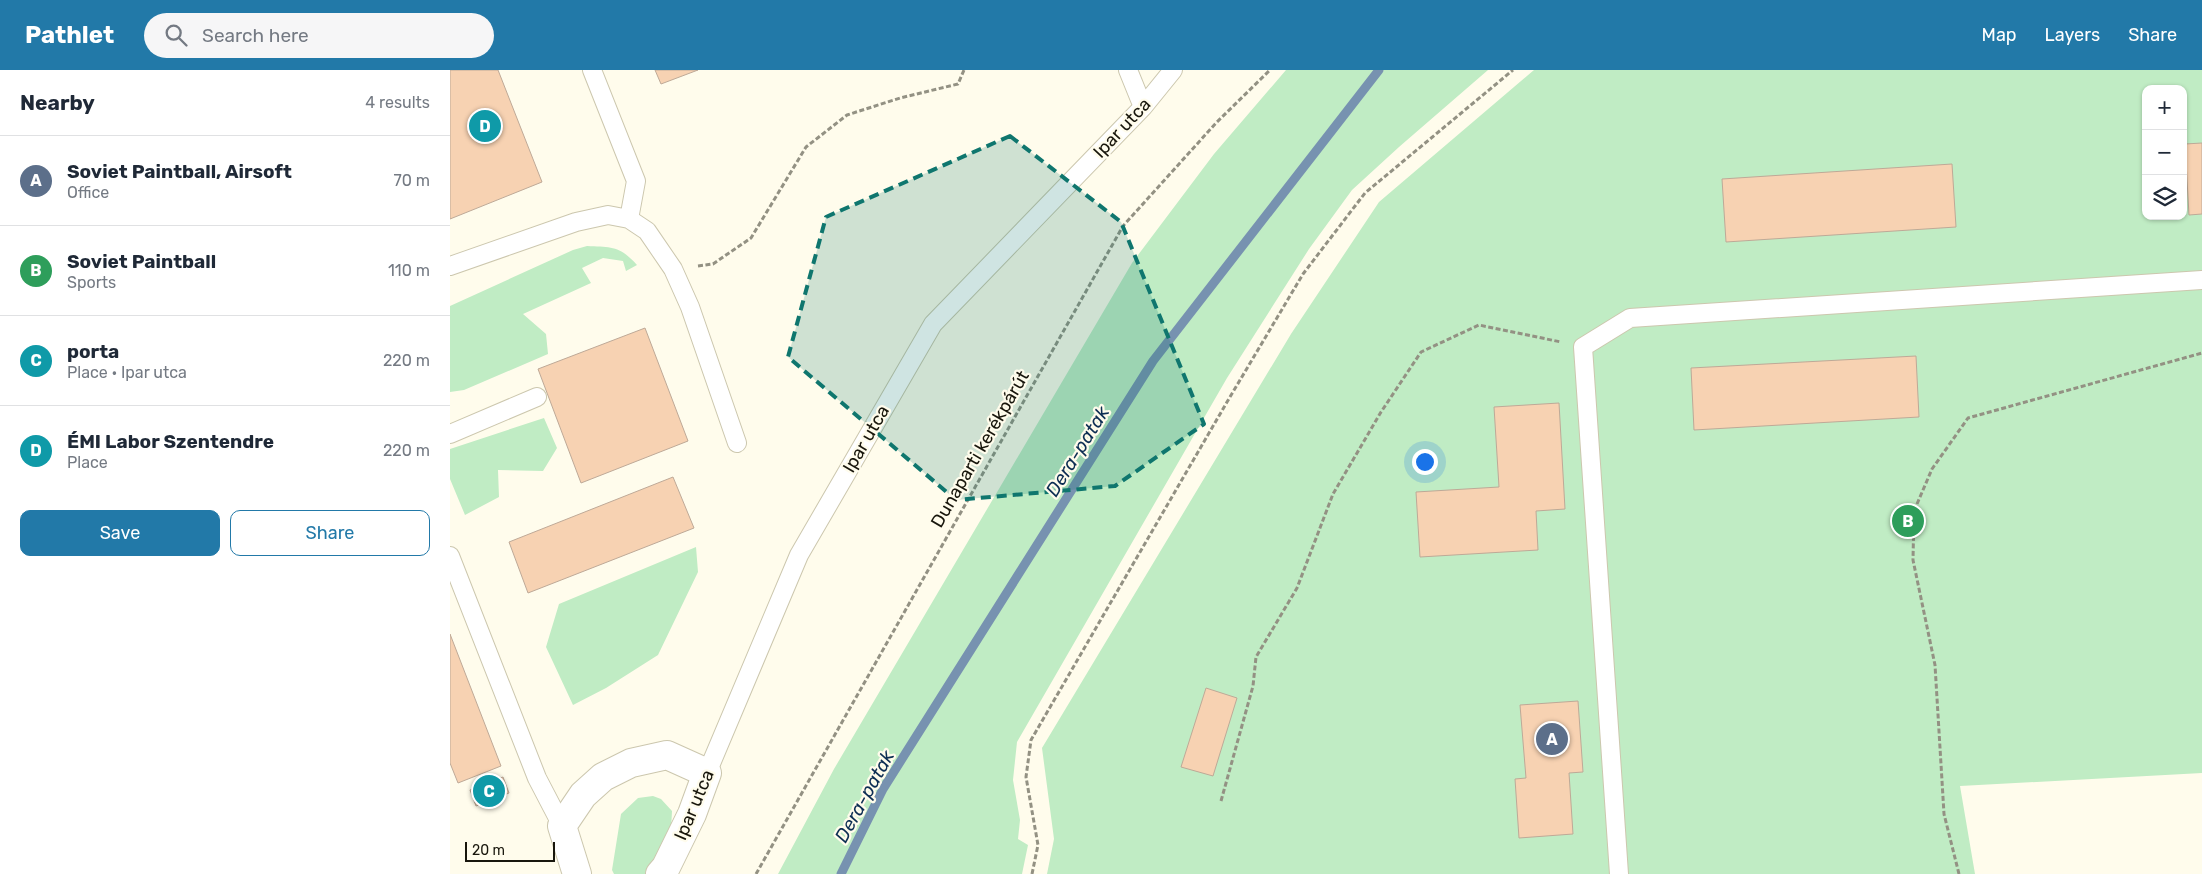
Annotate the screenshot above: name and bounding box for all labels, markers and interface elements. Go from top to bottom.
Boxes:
search box [144,13,494,58]
text: Pathlet [25,21,114,49]
icon: search [162,21,190,49]
text: Search here [202,24,309,47]
text: Map [1982,24,2017,46]
text: Layers [2045,24,2100,46]
text: Share [2128,24,2177,46]
map controls [2142,85,2187,220]
button: + [2142,85,2187,130]
text: Nearby [20,90,95,115]
text: 4 results [365,93,430,112]
street label: Ipar utca [1089,93,1155,163]
pin: D [469,107,501,145]
button: − [2142,130,2187,175]
text: Soviet Paintball, Airsoft [67,160,292,183]
text: A [30,171,42,190]
text: 70 m [393,171,430,190]
button: layers [2142,175,2187,220]
text: Office [67,183,109,202]
text: Soviet Paintball [67,250,216,273]
text: B [30,261,42,280]
text: 110 m [388,261,430,280]
text: Sports [67,273,116,292]
text: porta [67,340,119,363]
text: C [30,351,42,370]
text: 220 m [383,351,430,370]
text: Place · Ipar utca [67,363,187,382]
street label: Dunaparti kerékpárút [926,367,1034,531]
street label: Ipar utca [838,401,894,477]
water label: Dera-patak [1041,402,1114,501]
text: ÉMI Labor Szentendre [67,430,274,453]
text: D [30,441,42,460]
text: 220 m [383,441,430,460]
your location [1412,449,1438,475]
text: Place [67,453,108,472]
pin: B [1892,502,1924,540]
button: Save [20,510,220,556]
button: Share [230,510,430,556]
pin: A [1536,720,1568,758]
water label: Dera-patak [830,746,899,846]
street label: Ipar utca [669,767,719,843]
pin: C [473,772,505,810]
scale bar [465,839,555,862]
text: 20 m [472,842,505,859]

